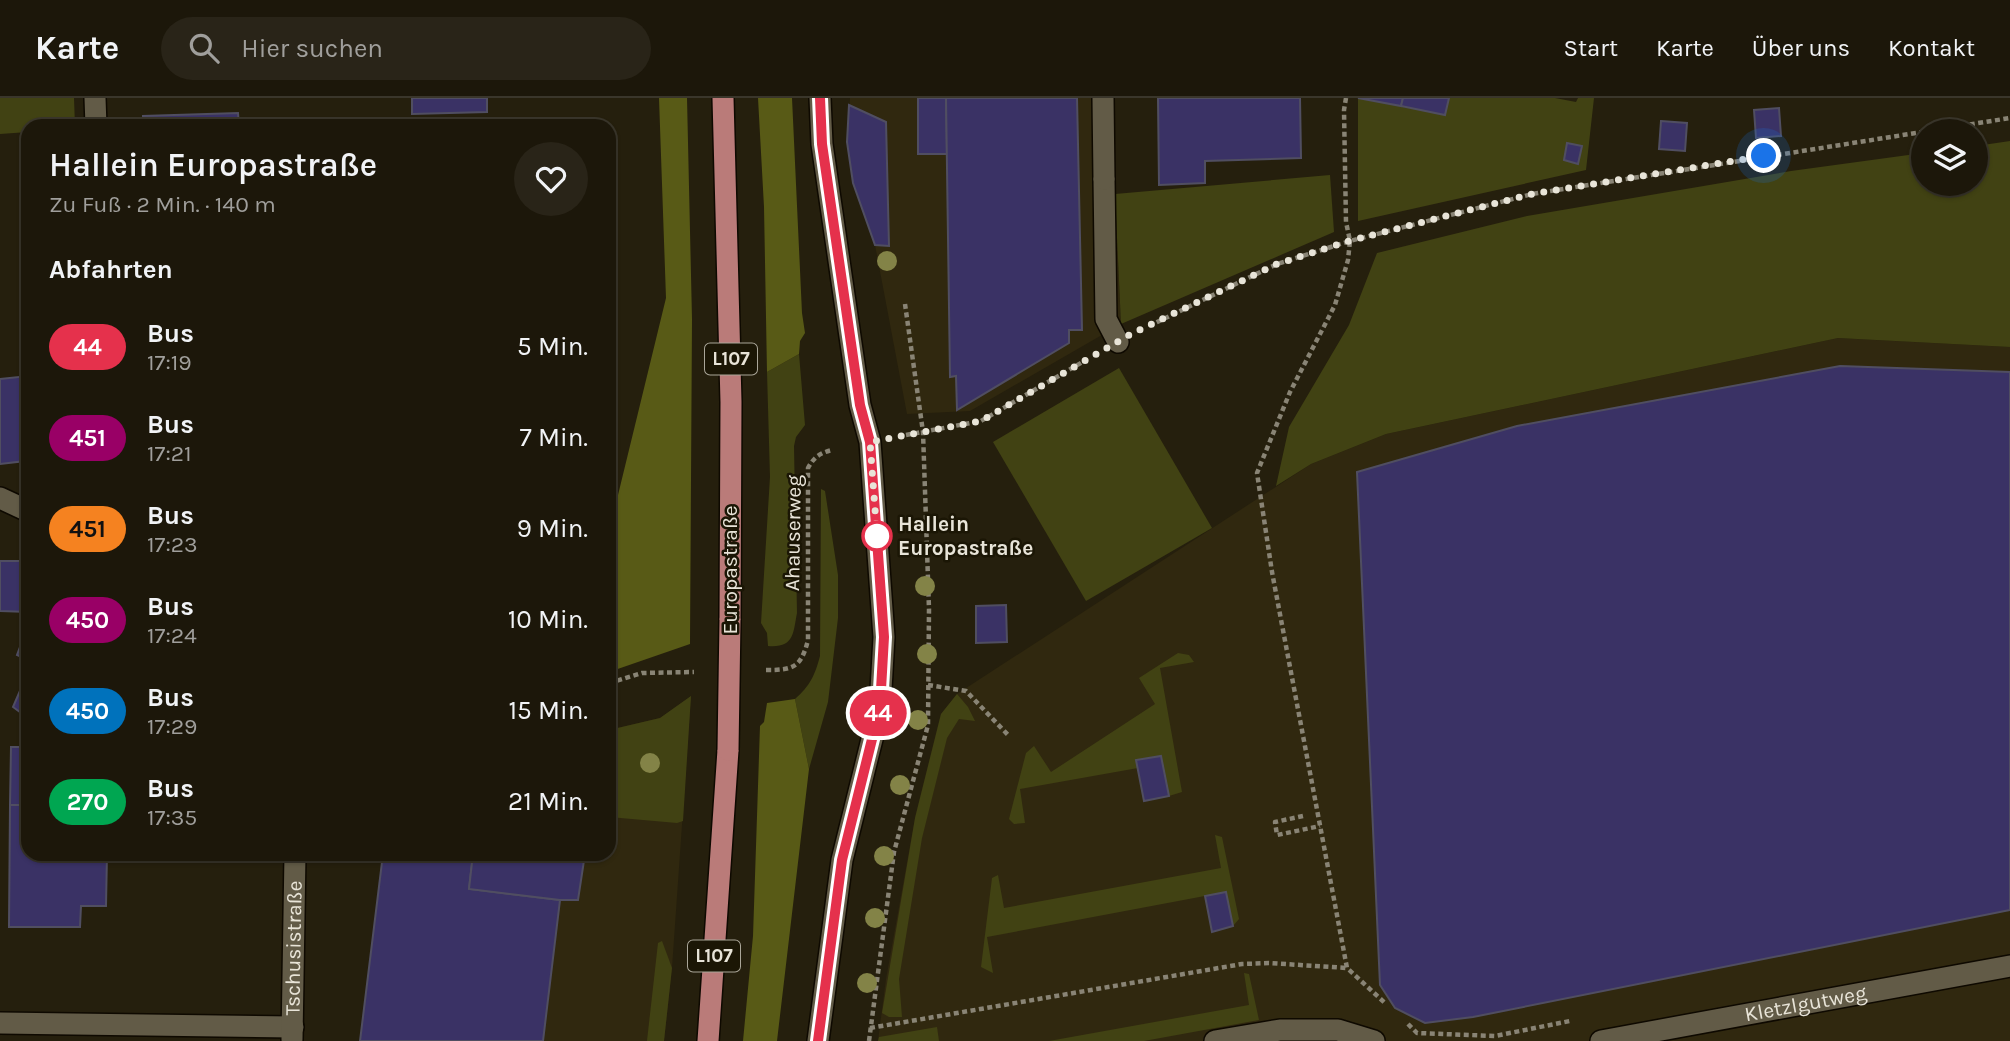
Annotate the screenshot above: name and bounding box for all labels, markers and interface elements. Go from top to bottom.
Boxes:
search box [161,17,651,80]
text: Karte [35,29,119,67]
icon: search [185,29,223,67]
text: Hier suchen [241,33,383,64]
text: Start [1564,34,1618,62]
text: Karte [1656,34,1714,62]
text: Über uns [1752,34,1850,62]
text: Kontakt [1888,34,1975,62]
map controls [1911,119,1988,196]
button: layers [1911,119,1988,196]
your location [1746,138,1781,173]
button: heart [514,142,588,216]
text: Hallein Europastraße [49,146,377,184]
text: Zu Fuß · 2 Min. · 140 m [49,191,276,218]
text: Abfahrten [49,254,173,285]
text: Bus [147,318,194,349]
text: 5 Min. [517,331,588,362]
text: 44 [73,333,102,361]
road number: L107 [705,344,757,374]
text: 17:19 [147,349,192,376]
text: Bus [147,409,194,440]
text: 7 Min. [520,422,588,453]
text: 451 [69,424,106,452]
text: 17:21 [147,440,192,467]
street label: Ahauserweg [780,475,806,591]
text: Bus [147,500,194,531]
street label: Europastraße [718,505,742,635]
place label: Hallein Europastraße [898,512,1033,560]
text: 9 Min. [517,513,588,544]
text: 451 [69,515,106,543]
marker: Hallein Europastraße [862,521,892,551]
text: 17:23 [147,531,198,558]
text: Bus [147,591,194,622]
text: 10 Min. [508,604,588,635]
text: 450 [66,606,109,634]
text: 17:24 [147,622,197,649]
text: Bus [147,682,194,713]
line badge: 44 [846,690,910,736]
text: 15 Min. [508,695,588,726]
text: 450 [66,697,109,725]
text: 44 [864,699,892,727]
text: 17:29 [147,713,197,740]
text: Bus [147,773,194,804]
text: 21 Min. [508,786,588,817]
text: 270 [67,788,108,816]
text: 17:35 [147,804,197,831]
street label: Tschusistraße [280,880,307,1016]
road number: L107 [688,940,740,972]
street label: Kletzlgutweg [1743,981,1869,1026]

